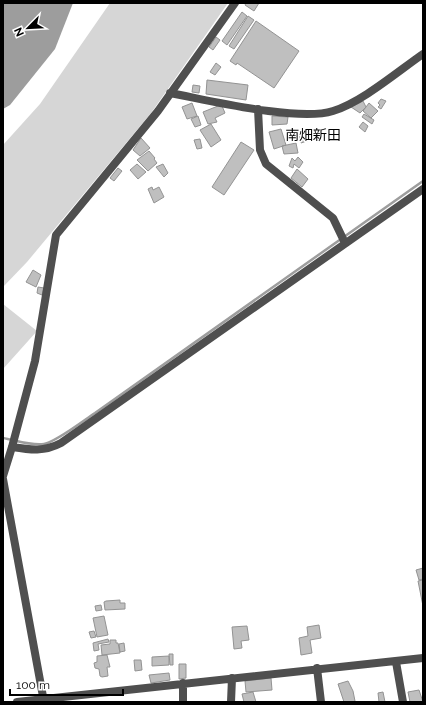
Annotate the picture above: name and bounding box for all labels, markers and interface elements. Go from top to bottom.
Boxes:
north arrow [8,8,48,48]
text: N [12,25,27,38]
district label: 南畑新田 [285,127,341,143]
scale bar [10,671,123,697]
text: 100 m [16,678,50,692]

